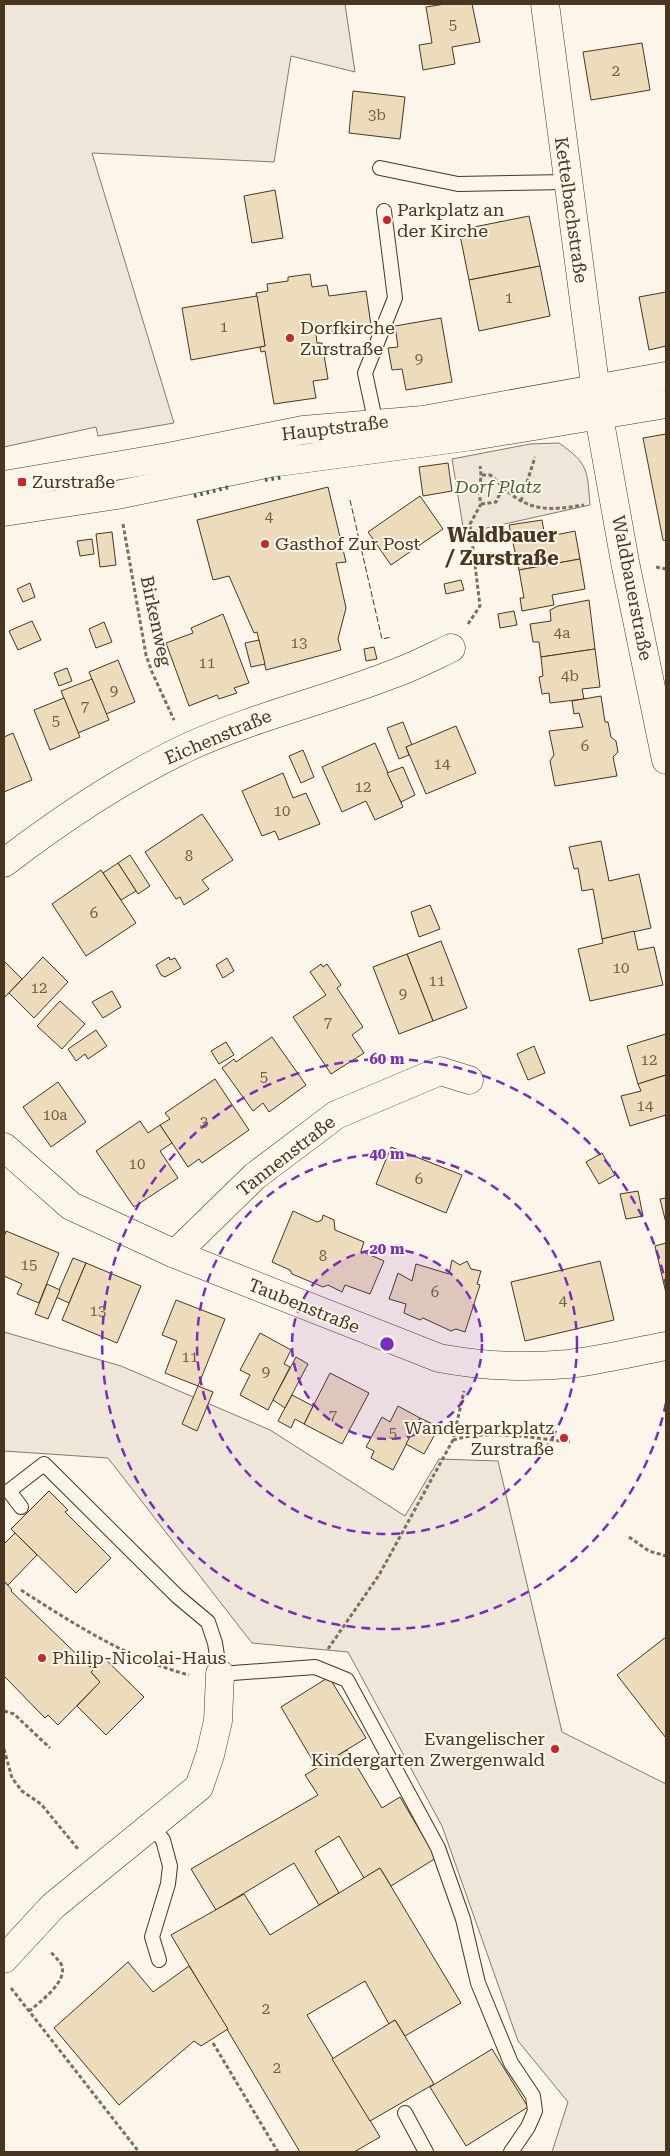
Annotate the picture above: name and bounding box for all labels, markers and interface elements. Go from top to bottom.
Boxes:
house number: 5 [449,16,457,34]
house number: 2 [612,62,620,80]
house number: 3b [368,106,386,124]
street label: Kettelbachstraße [551,135,592,284]
place label: Parkplatz an der Kirche [397,199,505,241]
marker: Parkplatz an der Kirche [381,214,393,226]
house number: 1 [505,289,513,307]
place label: Dorfkirche Zurstraße [300,317,395,359]
house number: 1 [220,318,228,336]
marker: Dorfkirche Zurstraße [284,332,296,344]
house number: 9 [415,350,423,368]
street label: Hauptstraße [280,411,390,444]
place label: Zurstraße [32,471,115,492]
marker: Zurstraße [16,476,28,488]
park label: Dorf Platz [454,476,541,497]
house number: 4 [265,508,274,526]
street label: Waldbauerstraße [608,514,657,662]
district label: Waldbauer / Zurstraße [444,523,559,570]
place label: Gasthof Zur Post [275,533,420,554]
marker: Gasthof Zur Post [259,538,271,550]
street label: Birkenweg [137,574,176,669]
house number: 4a [554,624,570,642]
house number: 13 [291,634,307,652]
house number: 11 [199,654,215,672]
house number: 4b [561,667,579,685]
house number: 9 [110,682,118,700]
house number: 7 [81,697,89,715]
street label: Eichenstraße [161,705,274,768]
house number: 5 [52,712,60,730]
house number: 6 [581,737,589,755]
house number: 14 [434,755,451,773]
house number: 12 [355,778,371,796]
house number: 10 [274,802,290,820]
house number: 8 [185,847,193,865]
house number: 6 [90,904,98,922]
house number: 10 [613,959,629,977]
house number: 11 [429,972,445,990]
house number: 12 [31,979,47,997]
house number: 9 [399,985,407,1003]
house number: 7 [324,1013,332,1031]
text: 60 m [369,1050,405,1068]
house number: 12 [641,1051,657,1069]
house number: 5 [260,1068,268,1086]
house number: 14 [637,1097,654,1115]
house number: 10a [43,1106,67,1124]
street label: Tannenstraße [232,1111,339,1200]
house number: 3 [200,1113,208,1131]
text: 40 m [369,1145,405,1163]
house number: 10 [129,1155,145,1173]
house number: 6 [415,1170,423,1188]
text: 20 m [369,1240,405,1258]
house number: 8 [319,1247,327,1265]
house number: 15 [21,1256,37,1274]
street label: Taubenstraße [245,1274,363,1337]
house number: 6 [431,1283,439,1301]
house number: 4 [559,1292,568,1310]
house number: 13 [90,1302,106,1320]
centre of rings [378,1335,396,1353]
house number: 11 [182,1348,198,1366]
house number: 9 [262,1363,270,1381]
house number: 7 [329,1406,337,1424]
place label: Wanderparkplatz Zurstraße [404,1417,555,1459]
house number: 5 [389,1424,397,1442]
marker: Wanderparkplatz Zurstraße [558,1432,570,1444]
place label: Philip-Nicolai-Haus [52,1647,226,1668]
marker: Philip-Nicolai-Haus [36,1652,48,1664]
place label: Evangelischer Kindergarten Zwergenwald [311,1728,545,1770]
marker: Evangelischer Kindergarten Zwergenwald [549,1743,561,1755]
house number: 2 [262,2000,270,2018]
house number: 2 [273,2059,281,2077]

